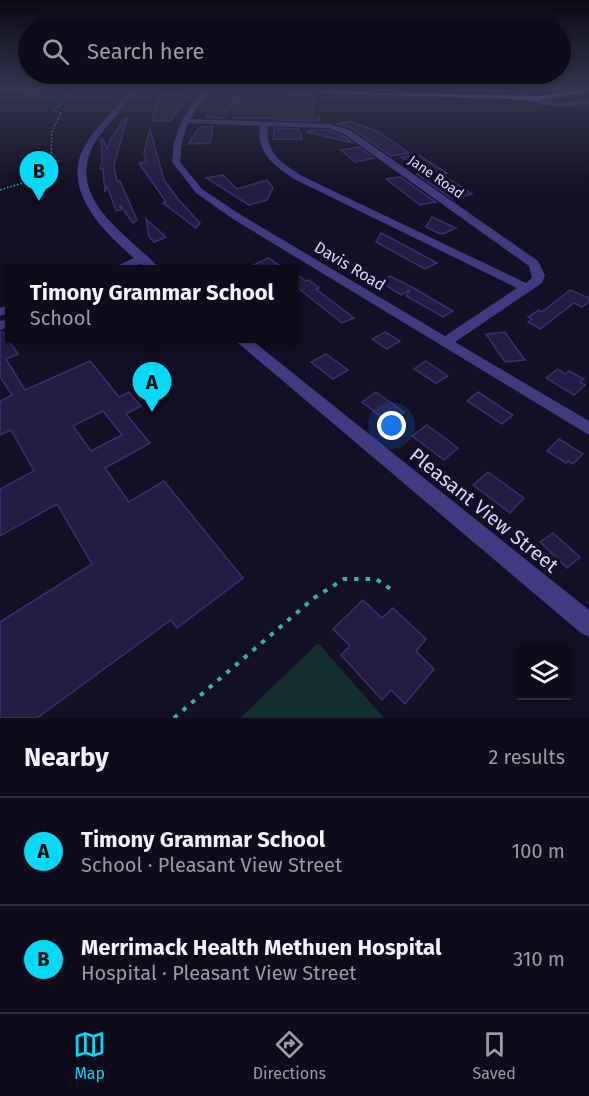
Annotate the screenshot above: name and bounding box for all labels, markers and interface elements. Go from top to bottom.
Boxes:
search box [18,18,571,84]
icon: search [39,35,72,68]
text: Search here [87,38,205,65]
pin: B [20,152,58,201]
street label: Jane Road [405,152,467,202]
street label: Davis Road [311,237,389,295]
popup [5,265,299,343]
text: Timony Grammar School [30,279,274,306]
text: School [30,306,91,330]
pin: A [132,362,172,412]
your location [377,411,406,440]
street label: Pleasant View Street [405,443,564,578]
map controls [517,646,571,700]
button: layers [517,646,571,700]
text: Nearby [24,742,109,773]
text: 2 results [488,745,565,769]
text: Timony Grammar School [81,826,325,853]
text: A [38,839,49,863]
text: 100 m [512,839,565,863]
text: School · Pleasant View Street [81,853,342,877]
text: Merrimack Health Methuen Hospital [81,934,442,961]
text: B [37,947,50,971]
text: 310 m [513,947,565,971]
text: Hospital · Pleasant View Street [81,961,357,985]
tab: Map [73,1028,106,1083]
tab: Directions [253,1028,326,1083]
tab: Saved [472,1028,516,1083]

